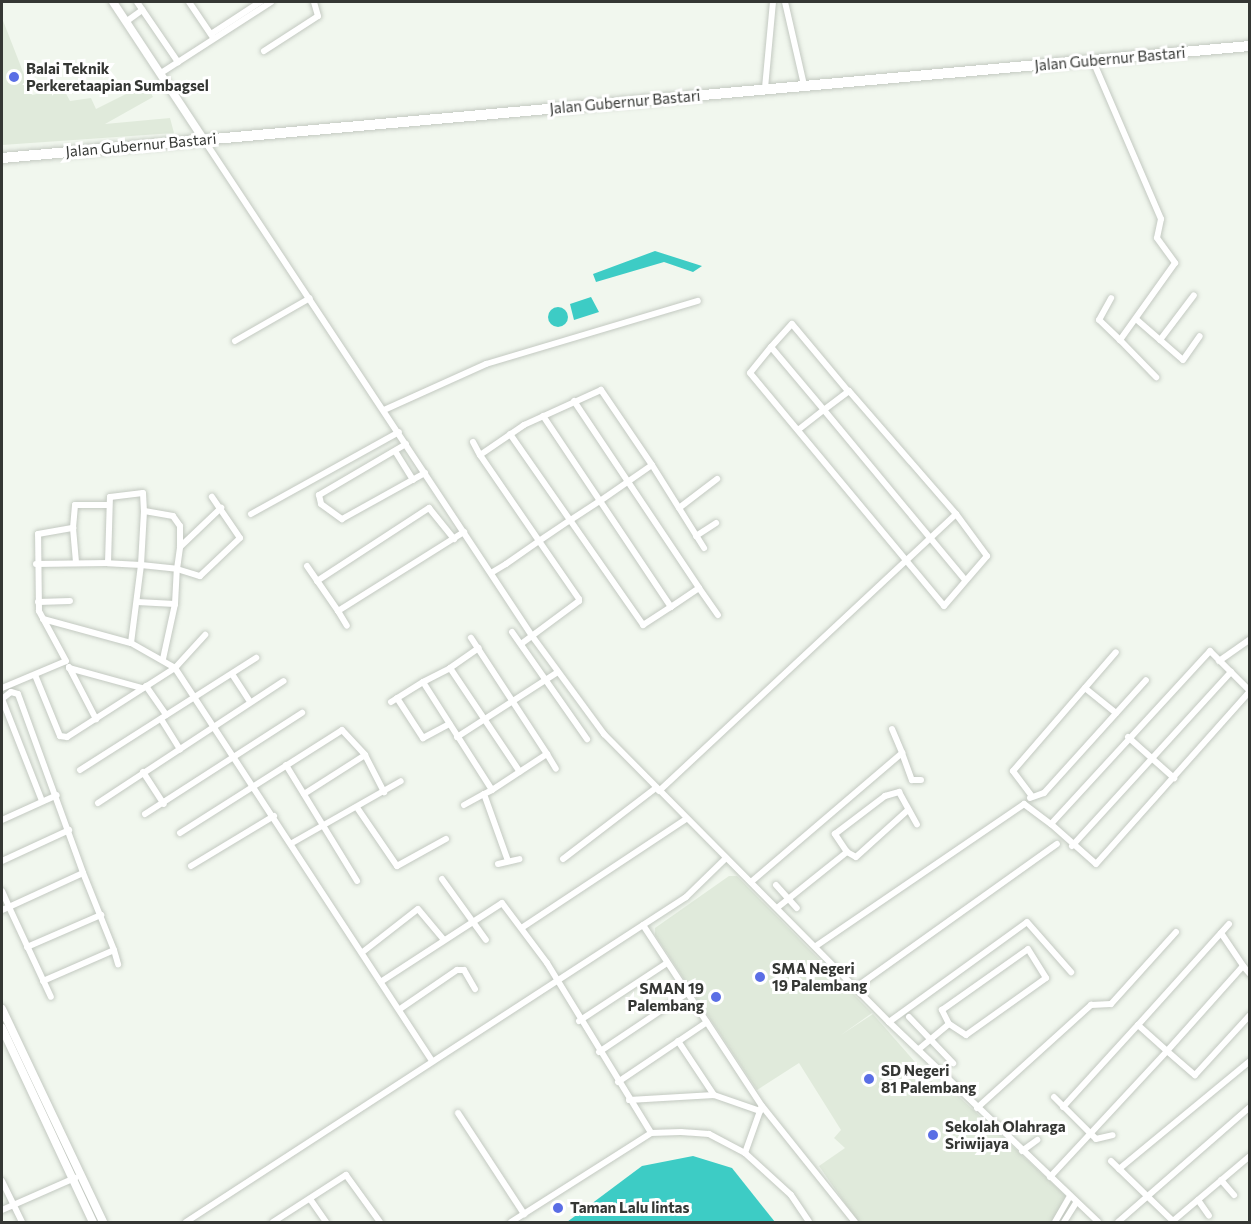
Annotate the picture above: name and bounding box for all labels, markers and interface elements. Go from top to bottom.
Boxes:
street label: Jalan Gubernur Bastari [1034,43,1186,75]
place label: Balai Teknik Perkeretaapian Sumbagsel [26,59,209,94]
marker: Balai Teknik Perkeretaapian Sumbagsel [7,70,21,84]
street label: Jalan Gubernur Bastari [549,86,701,118]
street label: Jalan Gubernur Bastari [65,129,217,161]
place label: SMA Negeri 19 Palembang [772,959,867,994]
marker: SMA Negeri 19 Palembang [753,970,767,984]
place label: SMAN 19 Palembang [628,979,704,1014]
marker: SMAN 19 Palembang [709,990,723,1004]
place label: SD Negeri 81 Palembang [881,1061,976,1096]
marker: SD Negeri 81 Palembang [862,1072,876,1086]
place label: Sekolah Olahraga Sriwijaya [945,1117,1066,1152]
marker: Sekolah Olahraga Sriwijaya [926,1128,940,1142]
place label: Taman Lalu lintas [570,1199,689,1217]
marker: Taman Lalu lintas [551,1201,565,1215]

